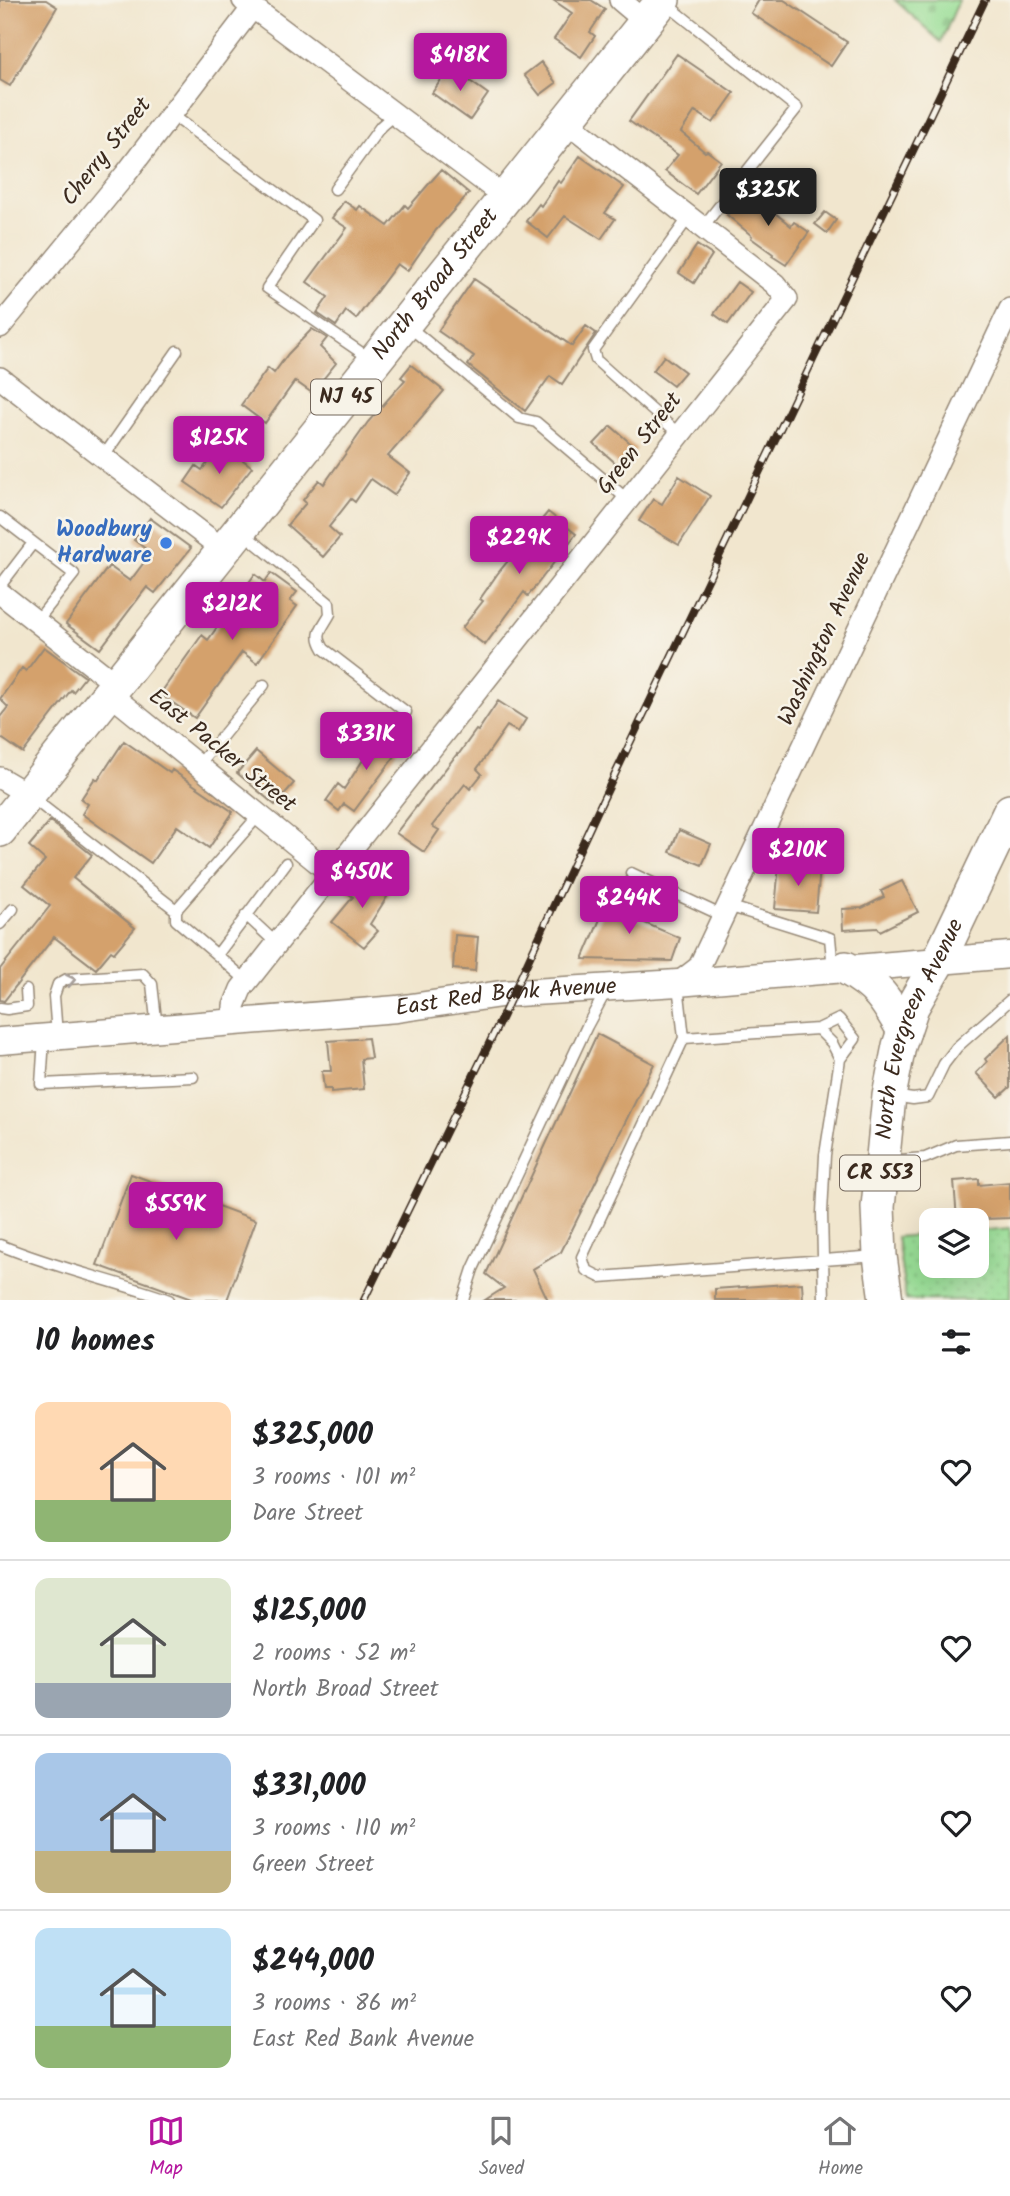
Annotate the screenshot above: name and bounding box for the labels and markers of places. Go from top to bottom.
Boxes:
pin: $418K [411,34,509,93]
pin: $325K [719,168,817,228]
pin: $125K [170,416,268,476]
place label: Woodbury Hardware [56,512,152,574]
pin: $229K [470,516,568,576]
marker: Woodbury Hardware [158,535,174,551]
pin: $212K [183,582,281,642]
pin: $331K [317,712,415,772]
pin: $210K [749,828,847,888]
pin: $450K [313,850,411,910]
pin: $244K [580,876,678,936]
pin: $559K [127,1182,225,1242]

